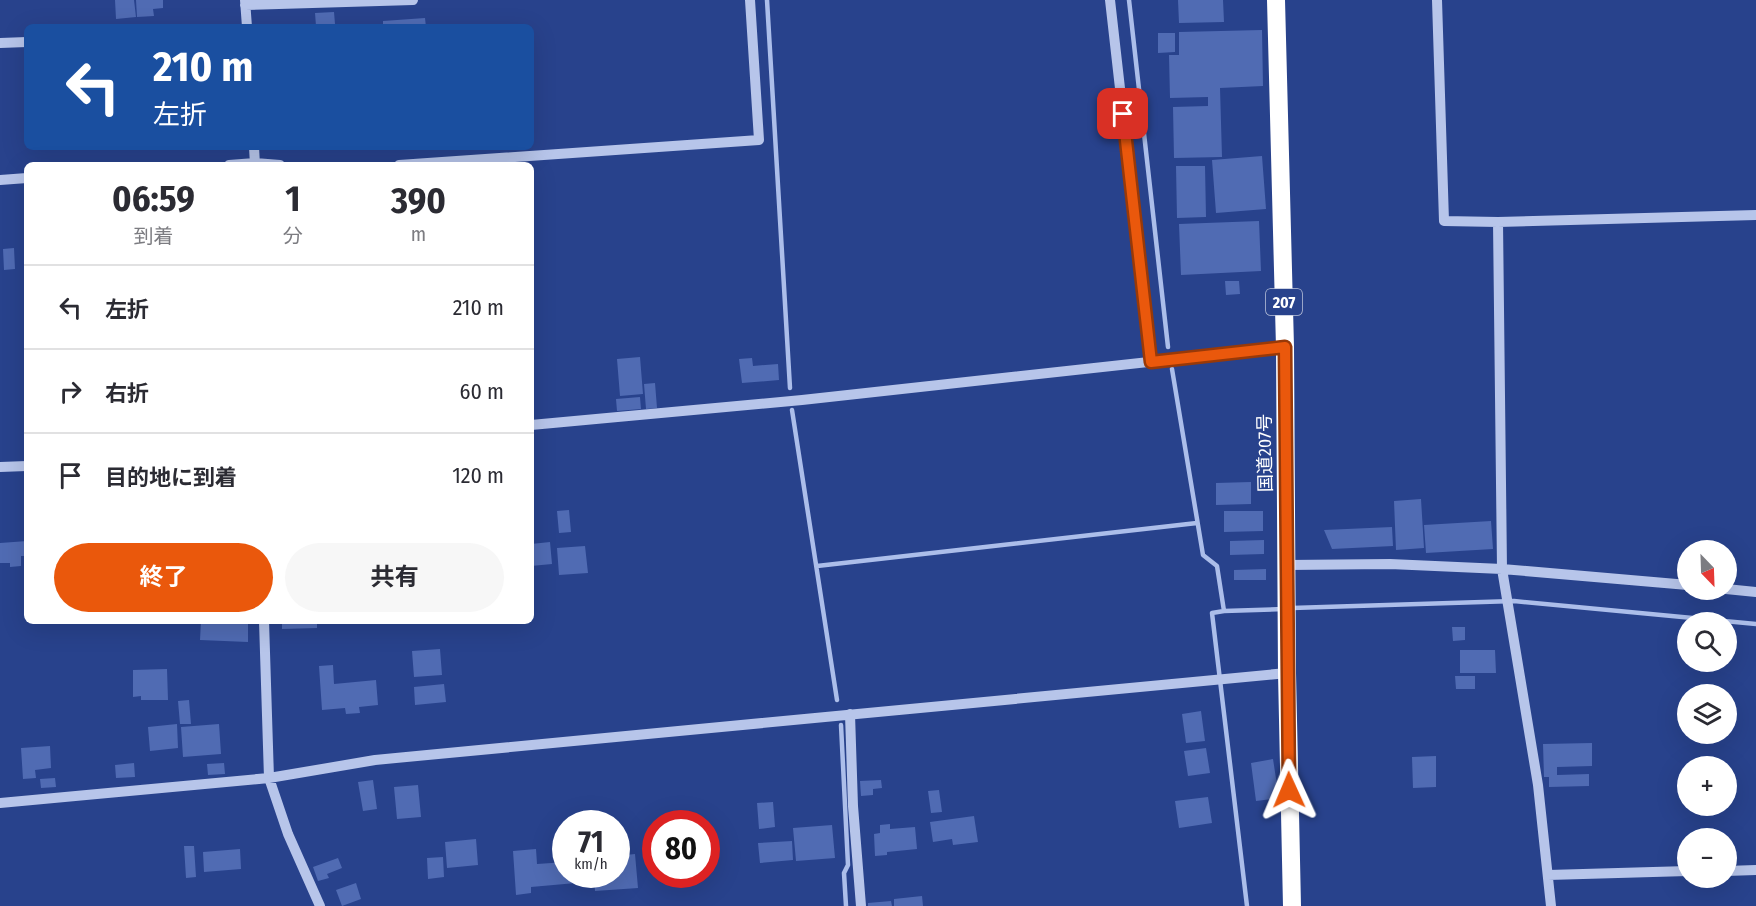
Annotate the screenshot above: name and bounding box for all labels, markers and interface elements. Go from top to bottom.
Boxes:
text: 210 m [153,42,253,92]
icon: left [54,48,132,126]
pin [1097,88,1148,139]
icon: arrive [1106,97,1139,130]
text: 左折 [153,99,207,131]
text: 06:59 [112,177,195,221]
text: 1 [285,177,301,221]
text: 390 [391,179,446,223]
text: m [411,222,426,246]
text: 到着 [133,224,173,248]
text: 分 [283,224,303,248]
road number: 207 [1266,289,1302,315]
icon: left [54,291,87,324]
text: 210 m [453,294,504,321]
text: 左折 [105,296,149,323]
icon: right [54,375,87,408]
text: 60 m [460,378,504,405]
text: 右折 [105,380,149,407]
street label: 国道207号 [1253,414,1277,492]
icon: arrive [54,459,87,492]
text: 120 m [452,462,504,489]
text: 目的地に到着 [105,464,237,491]
north arrow [1677,540,1737,600]
map controls [1677,540,1737,888]
button: 終了 [54,543,273,612]
button: 共有 [285,543,504,612]
button: search [1677,612,1737,672]
button: layers [1677,684,1737,744]
button: + [1677,756,1737,816]
position arrow [1257,758,1321,822]
speed limit sign: 80 [642,810,720,888]
text: 71 [578,824,604,860]
button: − [1677,828,1737,888]
text: km/h [574,855,608,873]

